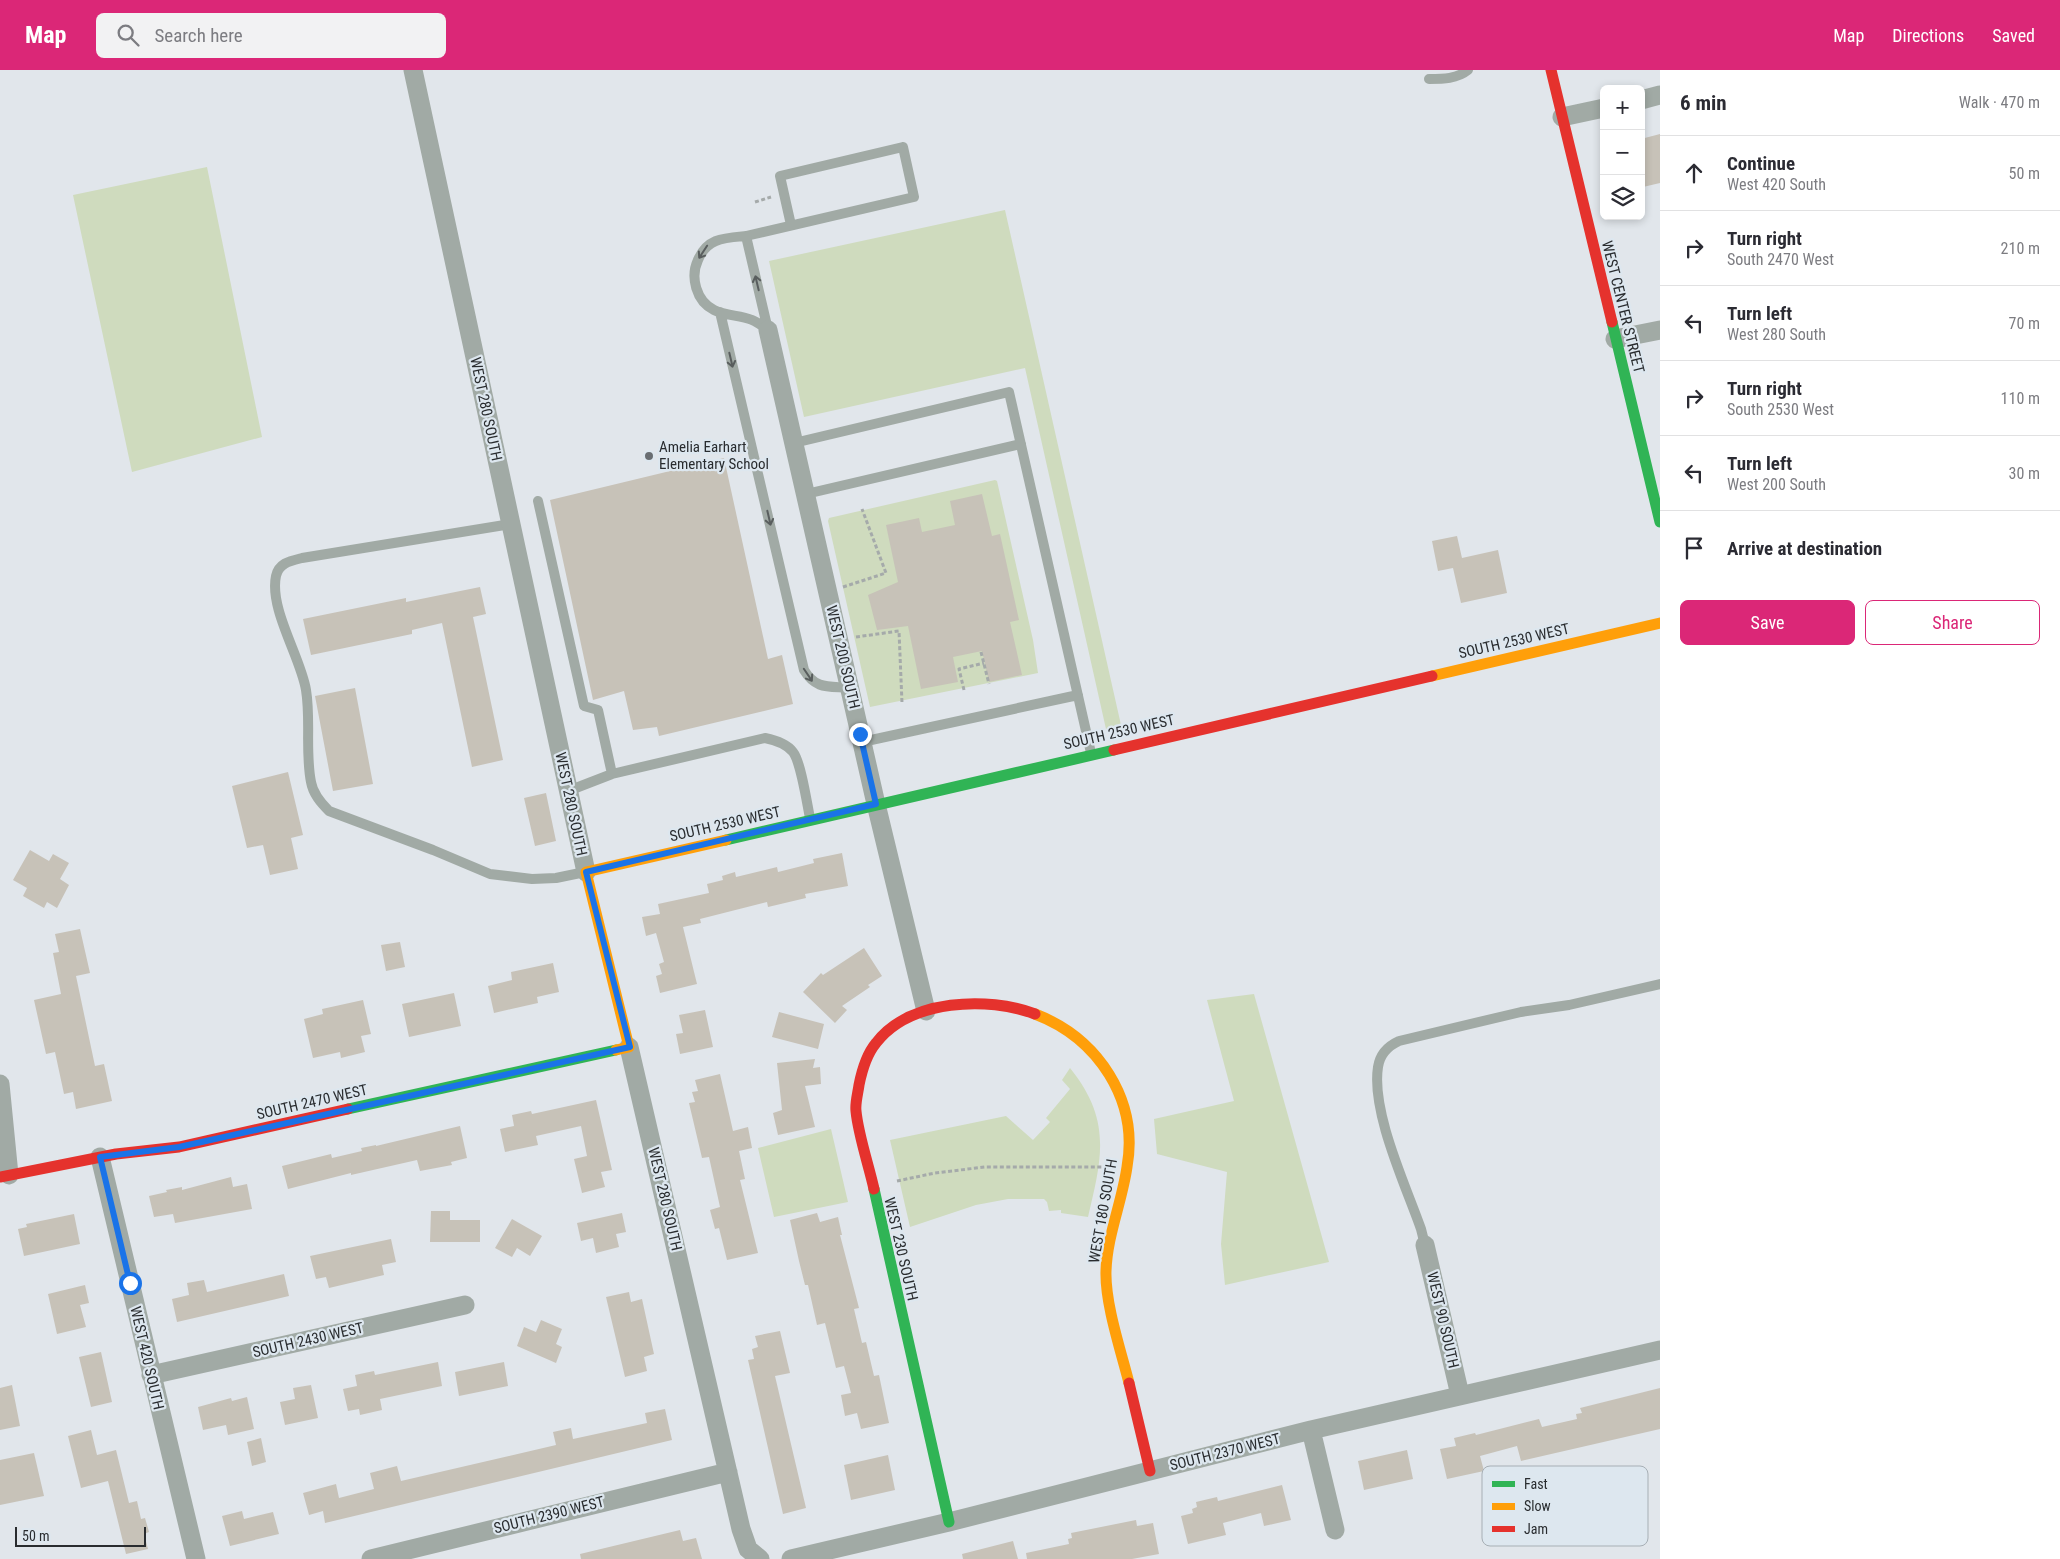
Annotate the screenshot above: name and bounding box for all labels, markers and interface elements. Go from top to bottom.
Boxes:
search box [96,13,446,58]
text: Map [25,21,66,49]
icon: search [114,21,142,49]
text: Search here [154,24,243,47]
text: Map [1833,25,1864,46]
text: Directions [1892,25,1964,46]
text: Saved [1992,25,2035,46]
map controls [1600,85,1645,220]
button: + [1600,85,1645,130]
text: 6 min [1680,91,1727,115]
text: Walk · 470 m [1959,93,2040,112]
button: − [1600,130,1645,175]
text: Continue [1727,152,1795,175]
icon: ahead [1680,159,1708,187]
text: 50 m [2008,164,2040,183]
button: layers [1600,175,1645,220]
text: West 420 South [1727,175,1826,194]
text: Turn right [1727,227,1802,250]
icon: right [1680,234,1708,262]
street label: WEST CENTER STREET [1598,239,1648,375]
text: 210 m [2001,239,2040,258]
one-way arrow [697,244,707,258]
text: South 2470 West [1727,250,1834,269]
one-way arrow [752,276,761,292]
text: Turn left [1727,302,1792,325]
icon: left [1680,309,1708,337]
text: 70 m [2008,314,2040,333]
text: West 280 South [1727,325,1826,344]
one-way arrow [727,351,736,367]
street label: WEST 280 SOUTH [466,355,506,463]
text: Turn right [1727,377,1802,400]
icon: right [1680,384,1708,412]
text: 110 m [2001,389,2040,408]
text: South 2530 West [1727,400,1834,419]
place label: Amelia Earhart Elementary School [659,438,769,473]
marker: Amelia Earhart Elementary School [643,450,655,462]
text: Turn left [1727,452,1792,475]
icon: left [1680,459,1708,487]
text: 30 m [2008,464,2040,483]
text: West 200 South [1727,475,1826,494]
one-way arrow [765,509,774,525]
icon: arrive [1680,534,1708,562]
text: Arrive at destination [1727,537,1882,560]
button: Save [1680,600,1855,645]
button: Share [1865,600,2040,645]
street label: WEST 200 SOUTH [822,604,864,710]
street label: SOUTH 2530 WEST [1457,619,1571,663]
one-way arrow [803,668,814,682]
street label: SOUTH 2530 WEST [1062,710,1176,754]
route end [849,723,872,746]
street label: WEST 280 SOUTH [551,750,591,858]
street label: SOUTH 2530 WEST [668,802,782,846]
street label: SOUTH 2470 WEST [255,1080,369,1124]
street label: WEST 280 SOUTH [644,1146,686,1252]
street label: WEST 180 SOUTH [1085,1157,1121,1265]
street label: WEST 230 SOUTH [880,1196,922,1302]
street label: WEST 90 SOUTH [1423,1270,1463,1370]
route start [119,1272,142,1295]
street label: WEST 420 SOUTH [126,1305,168,1411]
street label: SOUTH 2430 WEST [251,1318,365,1362]
street label: SOUTH 2370 WEST [1168,1430,1282,1474]
legend [1482,1466,1648,1546]
text: Fast [1524,1476,1548,1492]
street label: SOUTH 2390 WEST [492,1493,606,1537]
text: Slow [1524,1498,1551,1514]
text: Jam [1524,1521,1548,1537]
scale bar [15,1524,146,1547]
text: 50 m [22,1528,50,1544]

